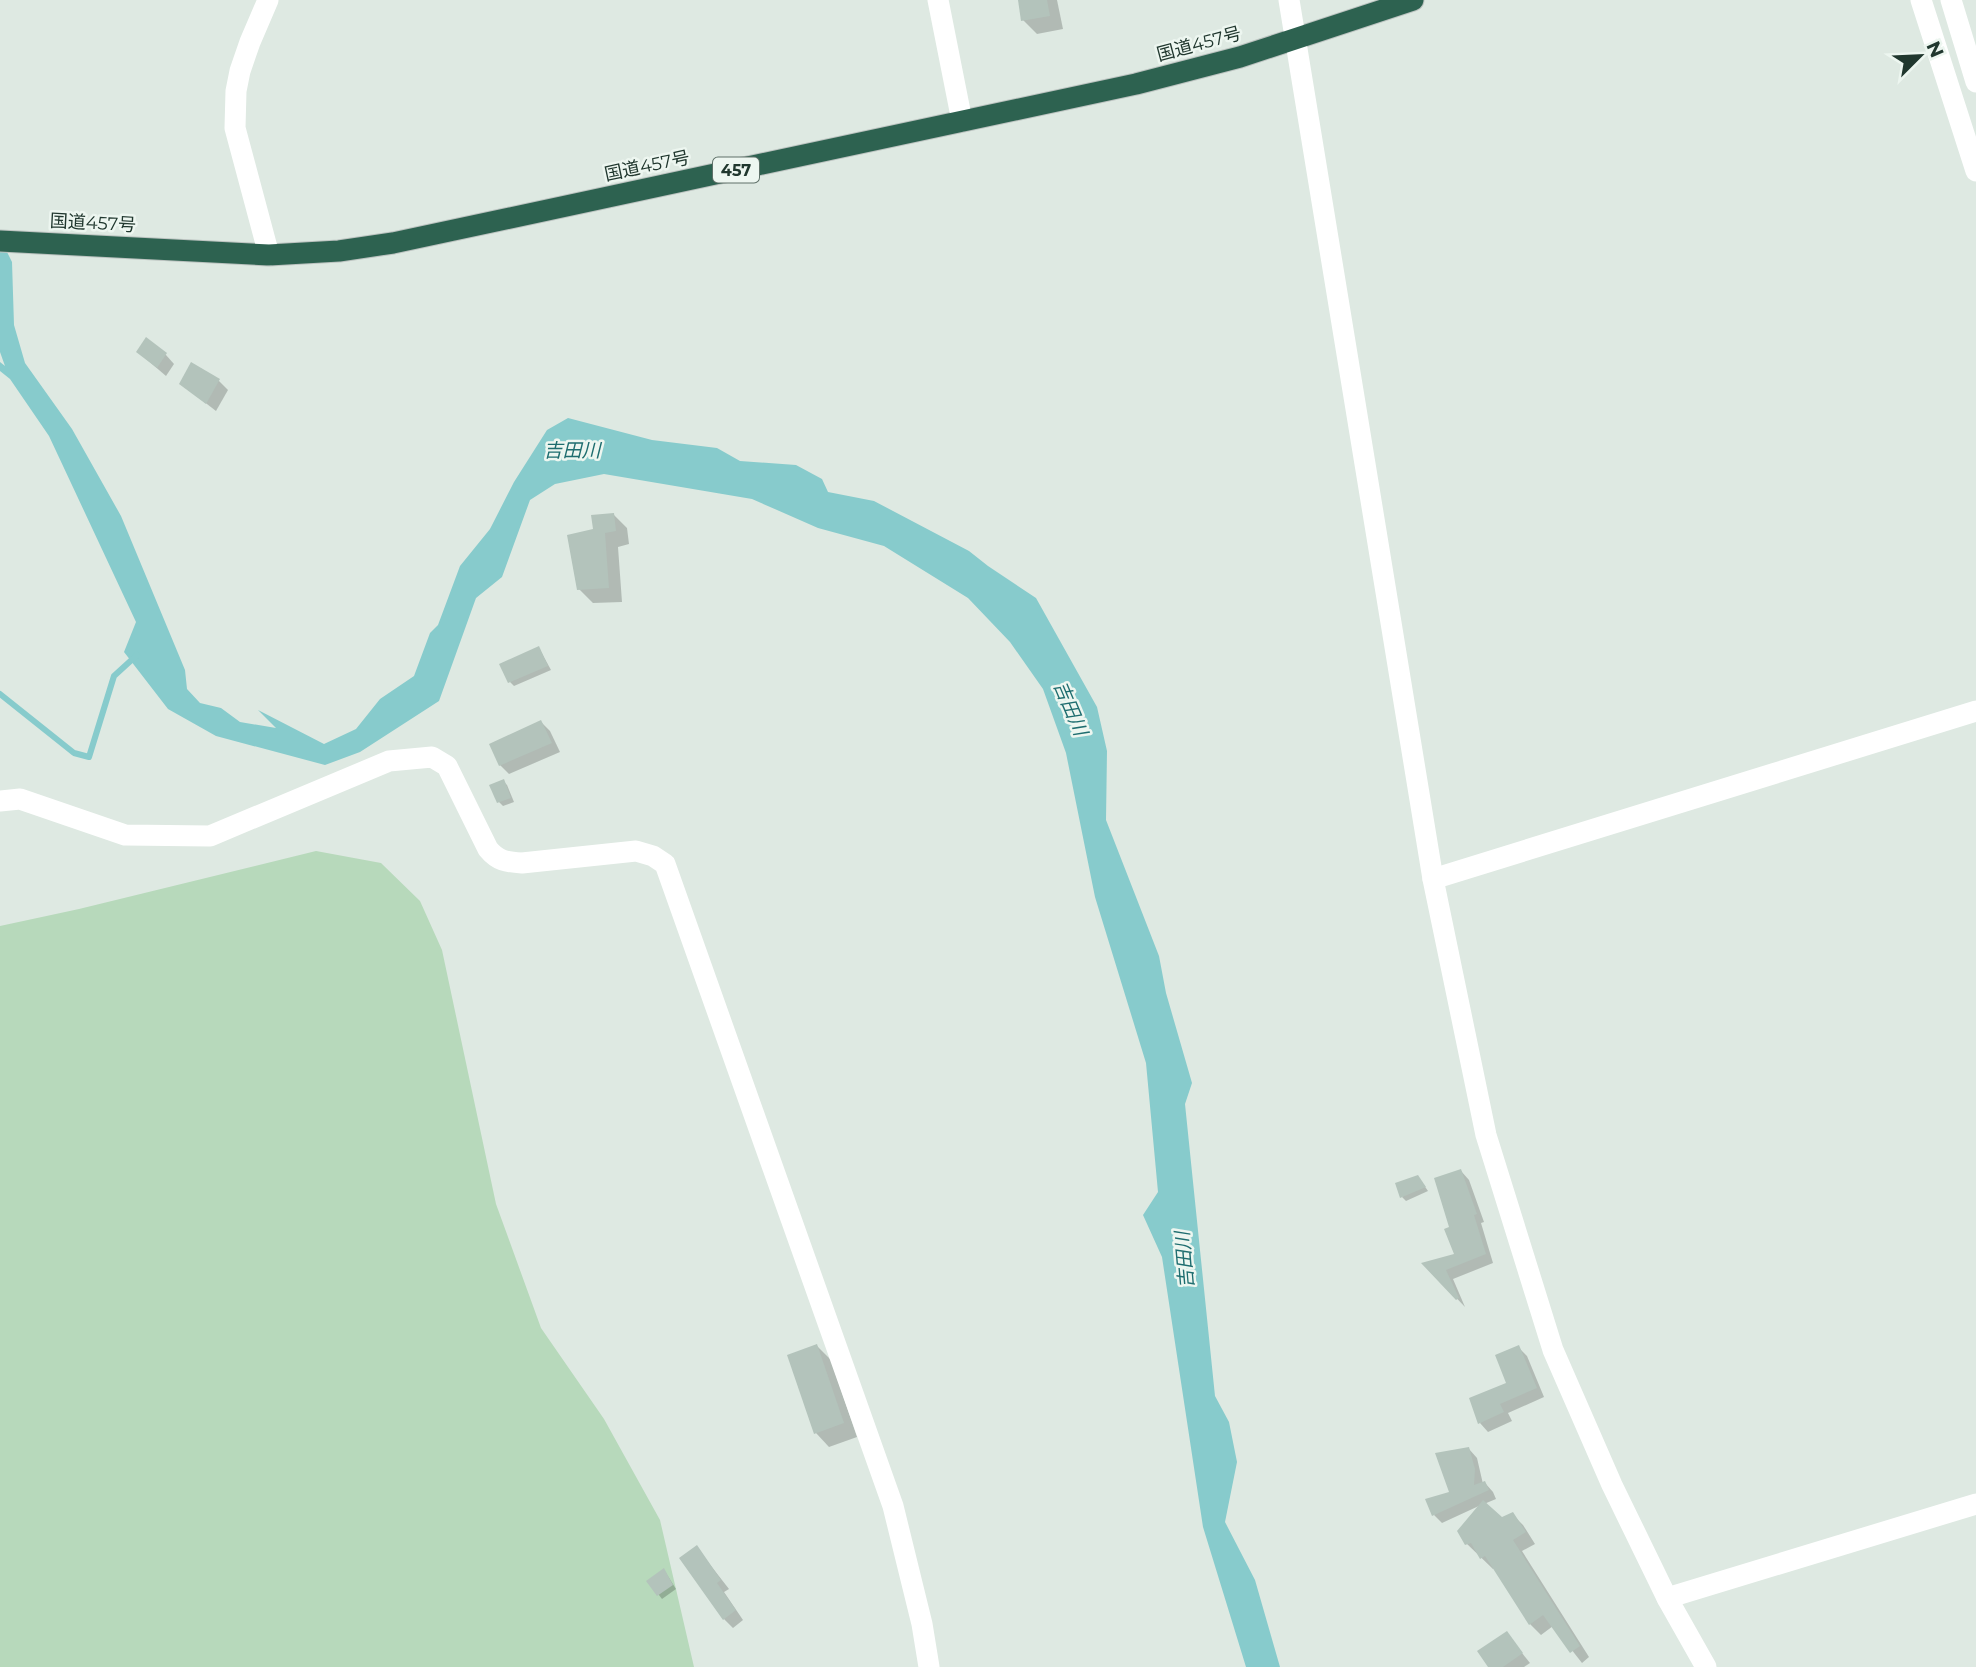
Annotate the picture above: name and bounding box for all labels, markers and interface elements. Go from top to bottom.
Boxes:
north arrow [1885,21,1955,91]
street label: 国道457号 [1154,22,1244,66]
text: N [1921,38,1949,61]
street label: 国道457号 [602,146,692,186]
road number: 457 [713,158,759,182]
street label: 国道457号 [49,210,137,236]
water label: 吉田川 [543,439,602,462]
water label: 吉田川 [1049,677,1093,741]
water label: 吉田川 [1170,1229,1198,1289]

